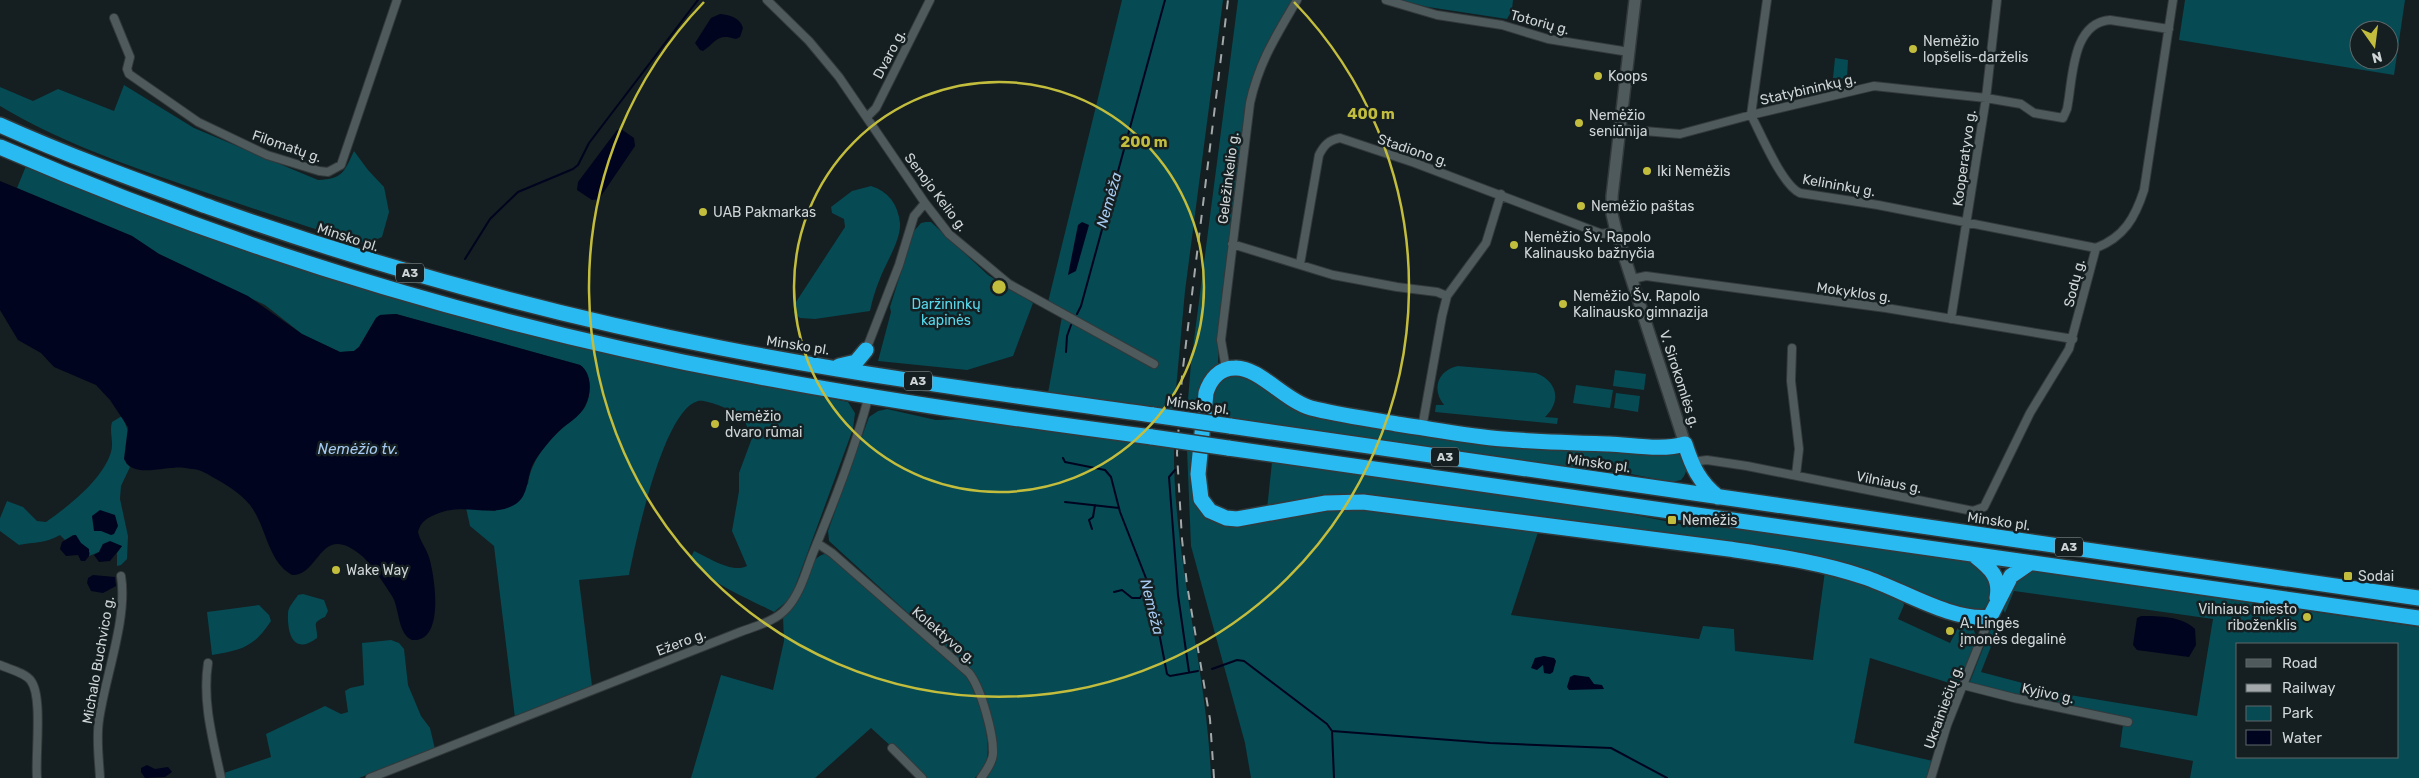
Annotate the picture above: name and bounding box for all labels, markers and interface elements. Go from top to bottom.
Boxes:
street label: Totorių g. [1508,6,1571,39]
north arrow [2349,20,2399,70]
street label: Dvaro g. [869,27,909,82]
place label: Nemėžio lopšelis-darželis [1923,33,2029,66]
marker: Nemėžio lopšelis-darželis [1907,43,1919,55]
text: N [2370,48,2384,67]
place label: Koops [1608,68,1648,85]
marker: Koops [1592,70,1604,82]
street label: Statybininkų g. [1758,70,1858,109]
text: 400 m [1347,105,1395,123]
place label: Nemėžio seniūnija [1589,107,1647,140]
street label: Kooperatyvo g. [1949,109,1980,207]
marker: Nemėžio seniūnija [1573,117,1585,129]
street label: Filomatų g. [250,127,324,166]
street label: Stadiono g. [1375,130,1450,170]
street label: Geležinkelio g. [1214,131,1243,225]
text: 200 m [1120,133,1168,151]
street label: Senojo Kelio g. [901,150,971,235]
place label: Iki Nemėžis [1657,163,1730,180]
marker: Iki Nemėžis [1641,165,1653,177]
water label: Nemėža [1093,170,1126,230]
street label: Kelininkų g. [1801,171,1877,200]
place label: Nemėžio paštas [1591,198,1694,215]
marker: Nemėžio paštas [1575,200,1587,212]
place label: UAB Pakmarkas [713,204,816,221]
marker: UAB Pakmarkas [697,206,709,218]
street label: Minsko pl. [315,220,381,255]
place label: Nemėžio Šv. Rapolo Kalinausko bažnyčia [1524,228,1655,262]
marker: Nemėžio Šv. Rapolo Kalinausko bažnyčia [1508,239,1520,251]
street label: Sodų g. [2060,257,2089,309]
road number: A3 [396,264,424,282]
centre of rings [990,278,1008,296]
street label: Mokyklos g. [1815,279,1892,306]
place label: Nemėžio Šv. Rapolo Kalinausko gimnazija [1573,287,1708,321]
park label: Daržininkų kapinės [911,296,981,329]
marker: Nemėžio Šv. Rapolo Kalinausko gimnazija [1557,298,1569,310]
street label: V. Sirokomlės g. [1656,328,1703,430]
street label: Minsko pl. [765,332,831,359]
road number: A3 [904,372,932,391]
street label: Minsko pl. [1165,393,1231,418]
place label: Nemėžio dvaro rūmai [725,408,803,441]
marker: Nemėžio dvaro rūmai [709,418,721,430]
water label: Nemėžio tv. [318,440,398,458]
road number: A3 [1431,448,1459,467]
street label: Minsko pl. [1566,451,1632,476]
street label: Vilniaus g. [1855,468,1923,497]
street label: Minsko pl. [1966,509,2032,534]
place label: Nemėžis [1682,512,1738,529]
marker: Nemėžis [1666,514,1678,526]
road number: A3 [2055,538,2083,556]
place label: Wake Way [346,562,409,579]
marker: Wake Way [330,564,342,576]
place label: Sodai [2358,568,2394,585]
marker: Sodai [2342,570,2354,582]
water label: Nemėža [1136,577,1168,637]
street label: Michalo Buchvico g. [79,595,118,725]
place label: Vilniaus miesto riboženklis [2198,601,2297,634]
street label: Kolektyvo g. [908,603,979,668]
marker: Vilniaus miesto riboženklis [2301,611,2313,623]
place label: A. Lingės įmonės degalinė [1960,615,2067,648]
street label: Ežero g. [654,625,708,660]
marker: A. Lingės įmonės degalinė [1944,625,1956,637]
legend [2236,643,2399,758]
text: Road [2282,654,2318,672]
street label: Ukrainiečių g. [1920,663,1966,751]
text: Railway [2282,679,2336,697]
street label: Kyjivo g. [2020,680,2076,707]
text: Park [2282,704,2313,722]
text: Water [2282,729,2322,747]

